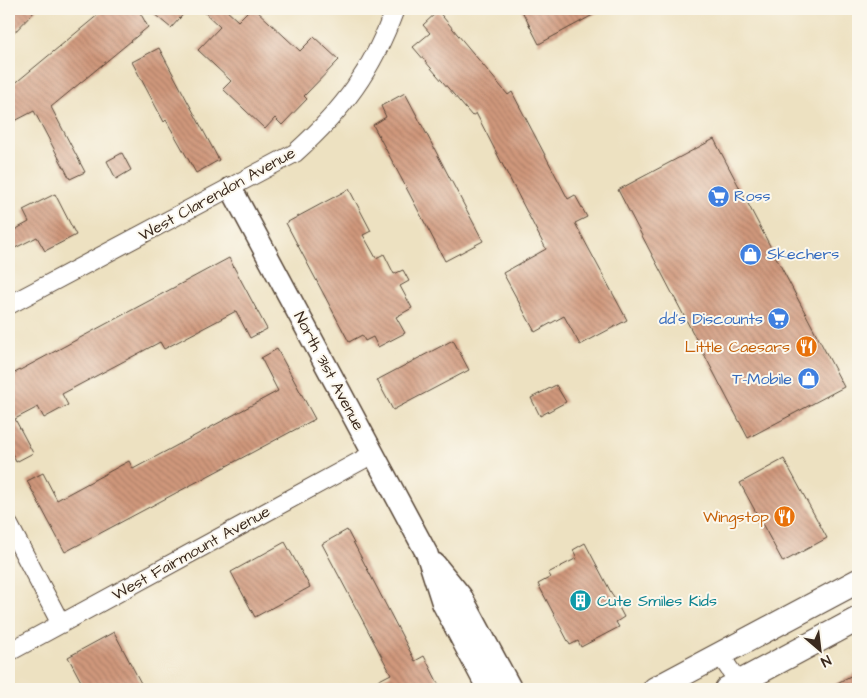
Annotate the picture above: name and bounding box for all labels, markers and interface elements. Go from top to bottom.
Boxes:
street label: West Clarendon Avenue [135,142,299,246]
supermarket icon: Ross [706,184,730,208]
place label: Ross [734,185,770,207]
shop icon: Skechers [739,242,763,266]
place label: Skechers [767,243,839,265]
supermarket icon: dd's Discounts [767,307,791,331]
street label: North 31st Avenue [288,308,370,435]
place label: dd's Discounts [659,308,763,330]
restaurant icon: Little Caesars [794,335,818,359]
place label: Little Caesars [685,336,790,358]
shop icon: T-Mobile [796,367,820,391]
place label: T-Mobile [732,368,792,390]
street label: West Fairmount Avenue [108,500,274,606]
restaurant icon: Wingstop [773,505,797,529]
place label: Wingstop [703,506,769,529]
building icon: Cute Smiles Kids [569,589,593,613]
place label: Cute Smiles Kids [597,590,717,612]
north arrow [794,626,844,676]
text: N [817,650,834,672]

